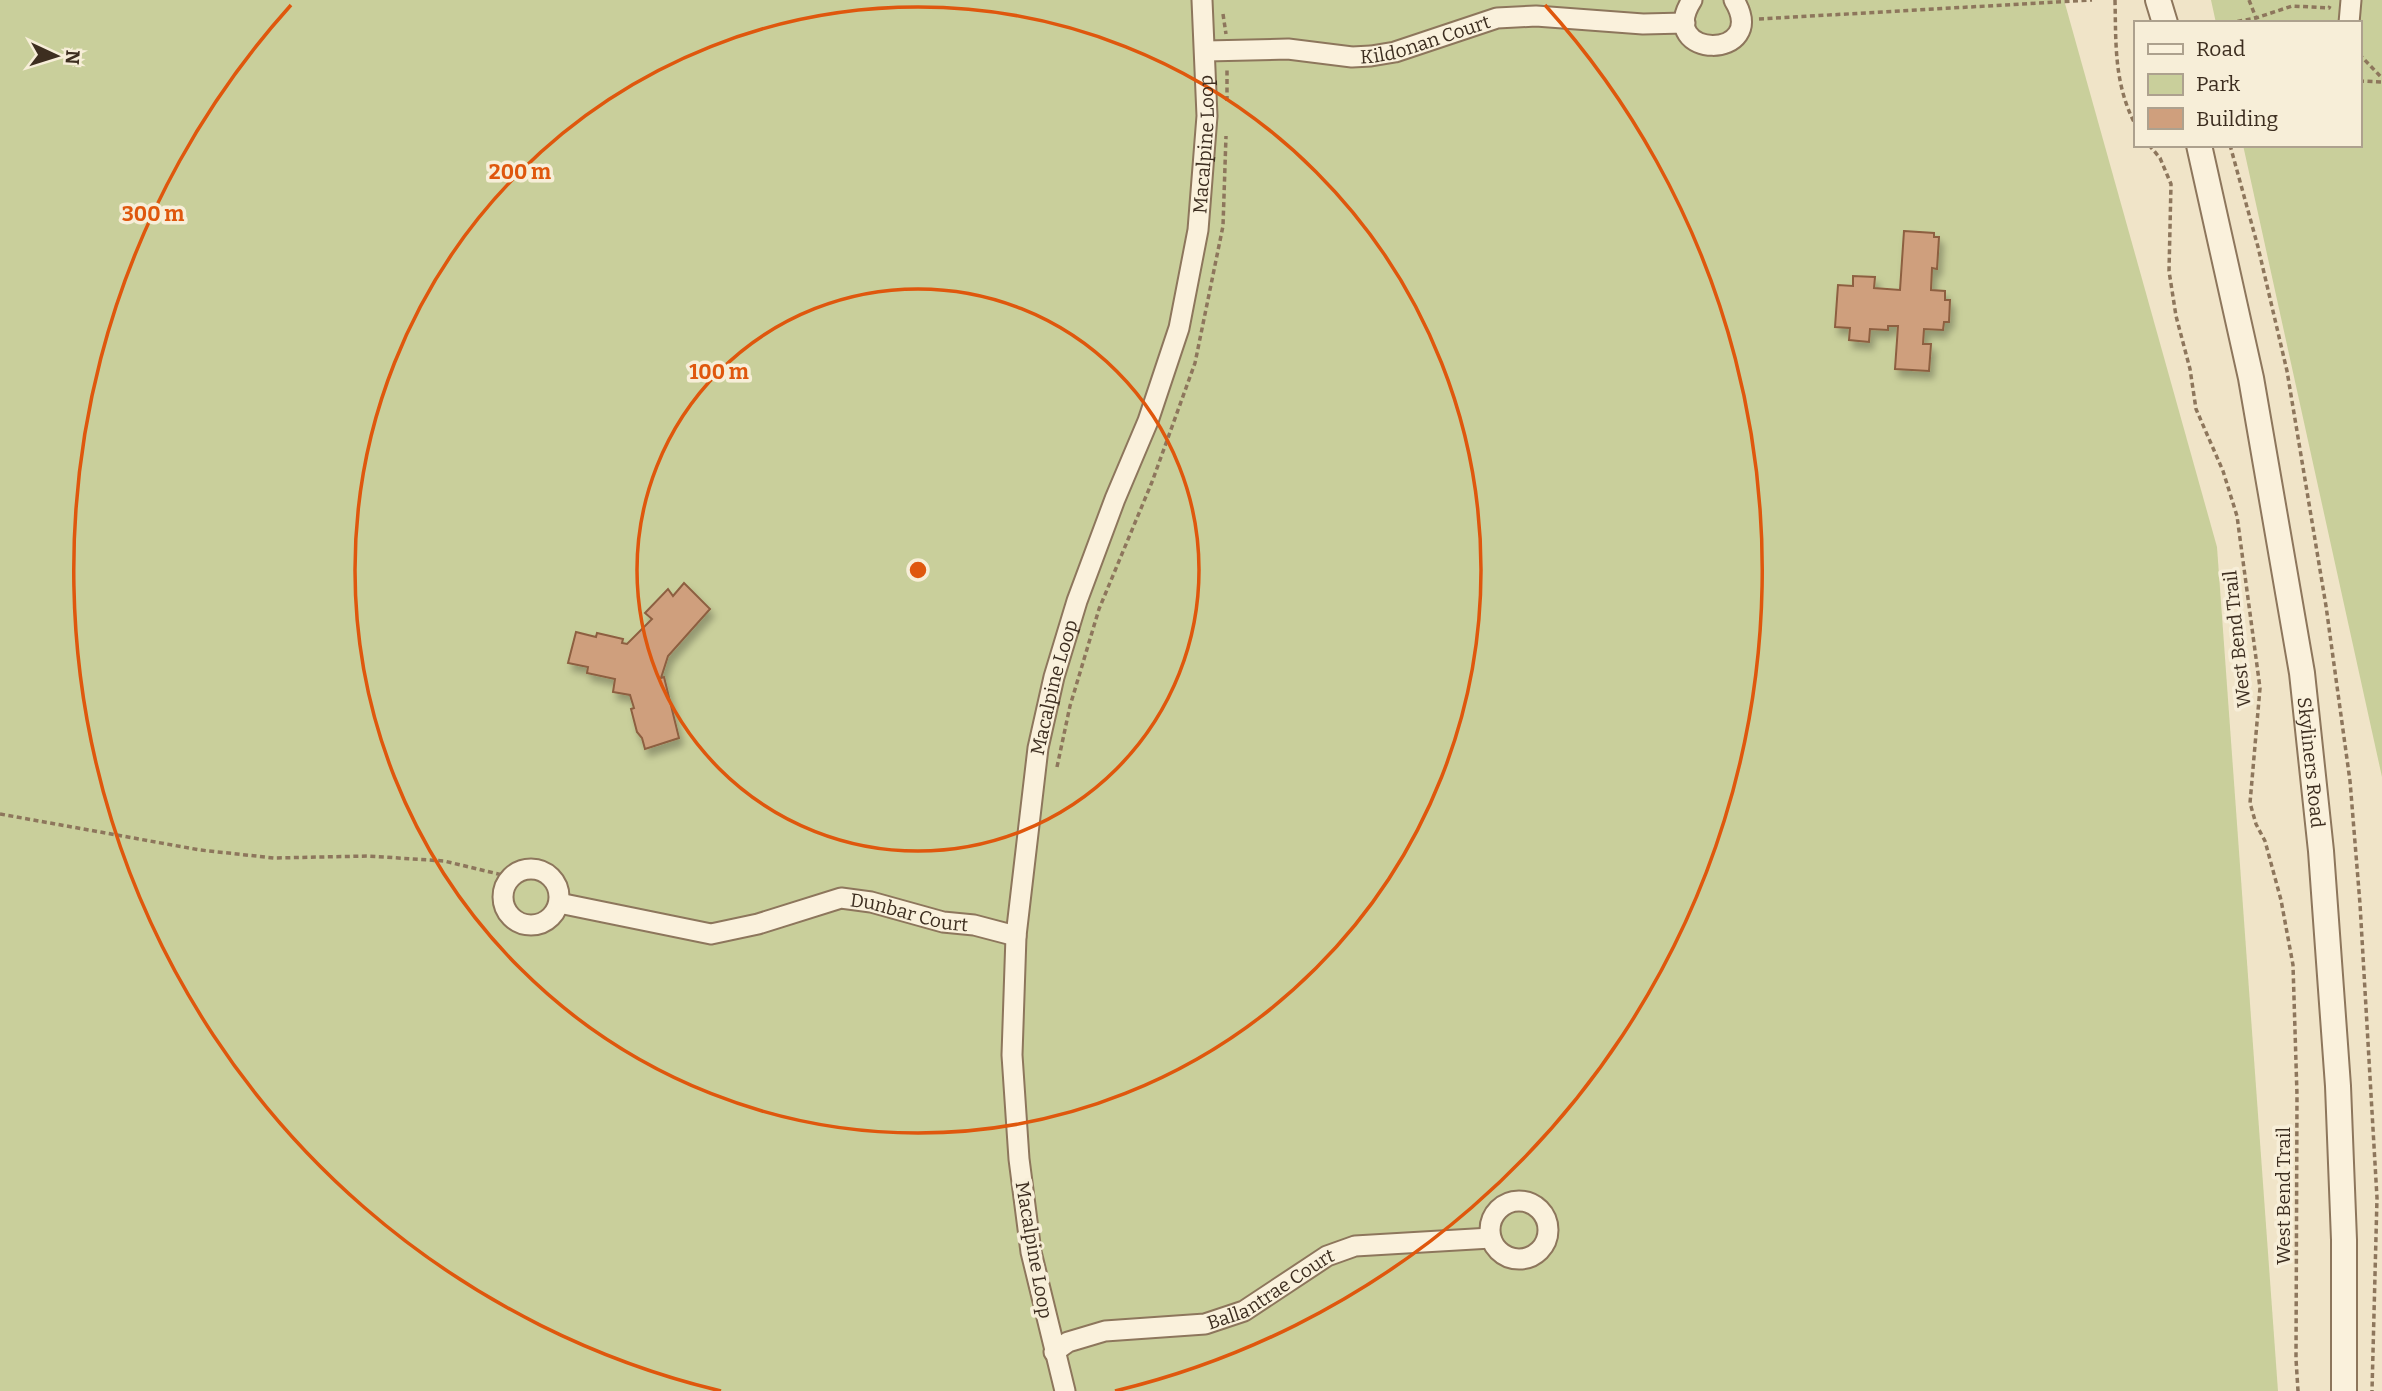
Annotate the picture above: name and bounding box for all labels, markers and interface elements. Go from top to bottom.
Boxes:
street label: Kildonan Court [1360,10,1493,68]
north arrow [21,21,91,91]
legend [2134,21,2361,147]
text: Road [2196,36,2245,62]
text: N [60,49,84,66]
text: Park [2196,71,2240,97]
street label: Macalpine Loop [1188,74,1219,215]
text: Building [2196,106,2279,132]
text: 200 m [489,159,551,185]
text: 300 m [122,201,184,227]
text: 100 m [689,359,749,385]
centre of rings [906,558,930,582]
street label: West Bend Trail [2218,569,2256,709]
street label: Macalpine Loop [1025,617,1082,757]
street label: Skyliners Road [2293,696,2330,829]
street label: Dunbar Court [849,888,969,936]
street label: West Bend Trail [2272,1127,2295,1265]
street label: Macalpine Loop [1011,1180,1057,1320]
street label: Ballantrae Court [1204,1243,1337,1334]

